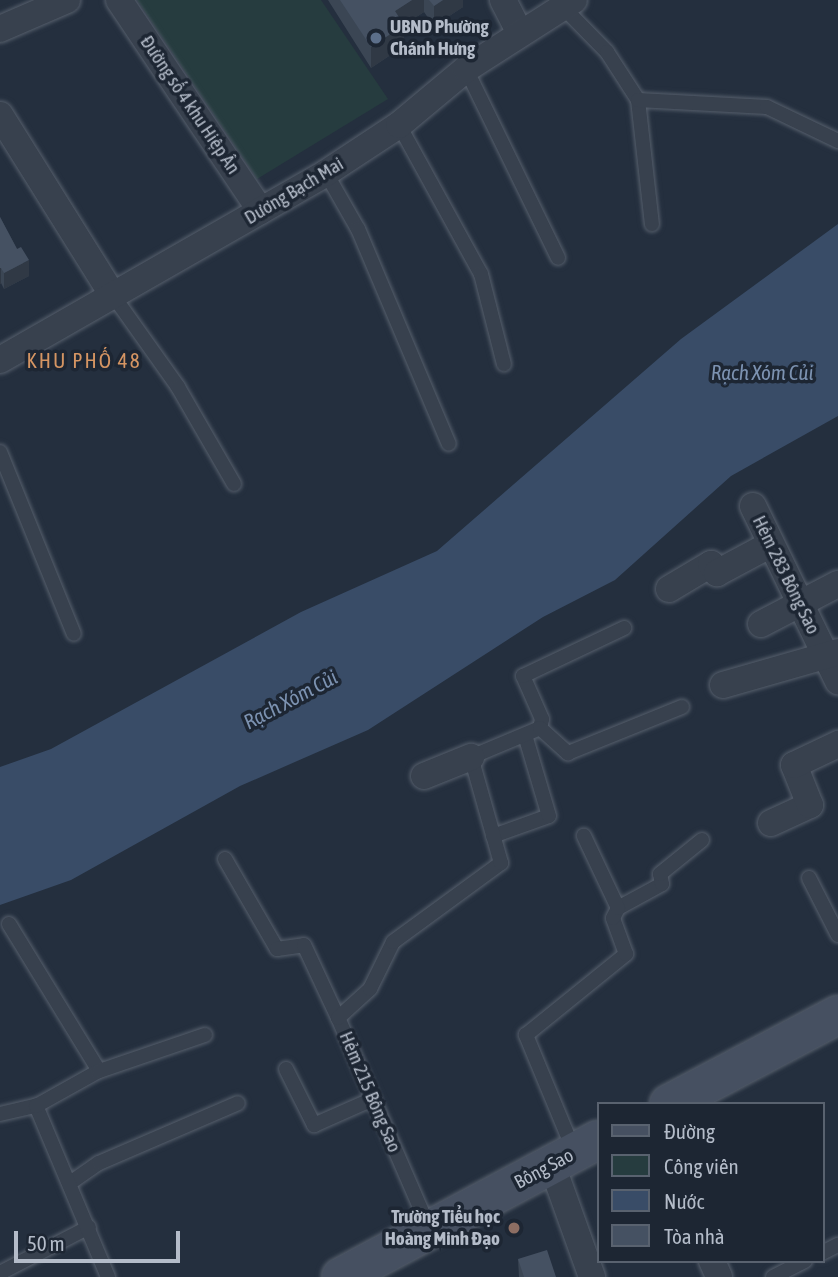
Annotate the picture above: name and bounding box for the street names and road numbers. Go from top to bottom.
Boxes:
street label: Đường số 4 khu Hiệp Ân [135,31,245,179]
street label: Dương Bạch Mai [240,153,348,229]
street label: Hẻm 283 Bông Sao [747,512,825,638]
street label: Hẻm 215 Bông Sao [334,1028,406,1156]
street label: Bông Sao [511,1144,577,1194]

